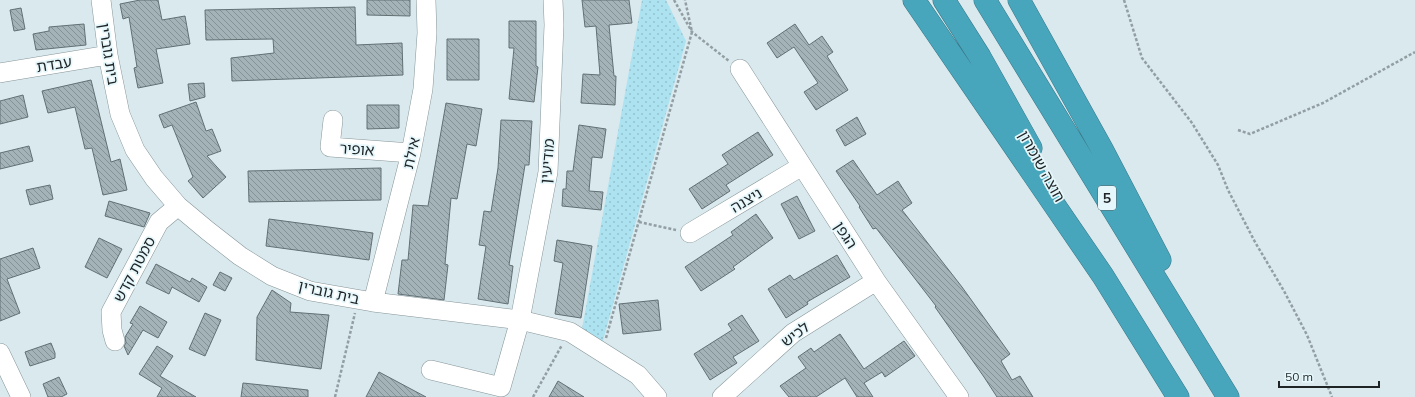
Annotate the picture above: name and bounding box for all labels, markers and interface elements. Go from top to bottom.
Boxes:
street label: בית גוברין [95,22,123,87]
street label: עבדת [35,52,73,76]
street label: חוצה שומרון [1015,127,1069,205]
street label: אילת [398,135,424,171]
street label: אופיר [339,138,375,160]
street label: מודיעין [536,138,558,184]
street label: ניצנה [727,183,765,217]
road number: 5 [1098,186,1116,210]
street label: הגפן [830,218,862,252]
street label: סמטת קדש [109,233,159,305]
street label: בית גוברין [296,276,362,308]
street label: לכיש [777,317,813,351]
scale bar [1279,363,1379,389]
text: 50 m [1285,369,1313,384]

